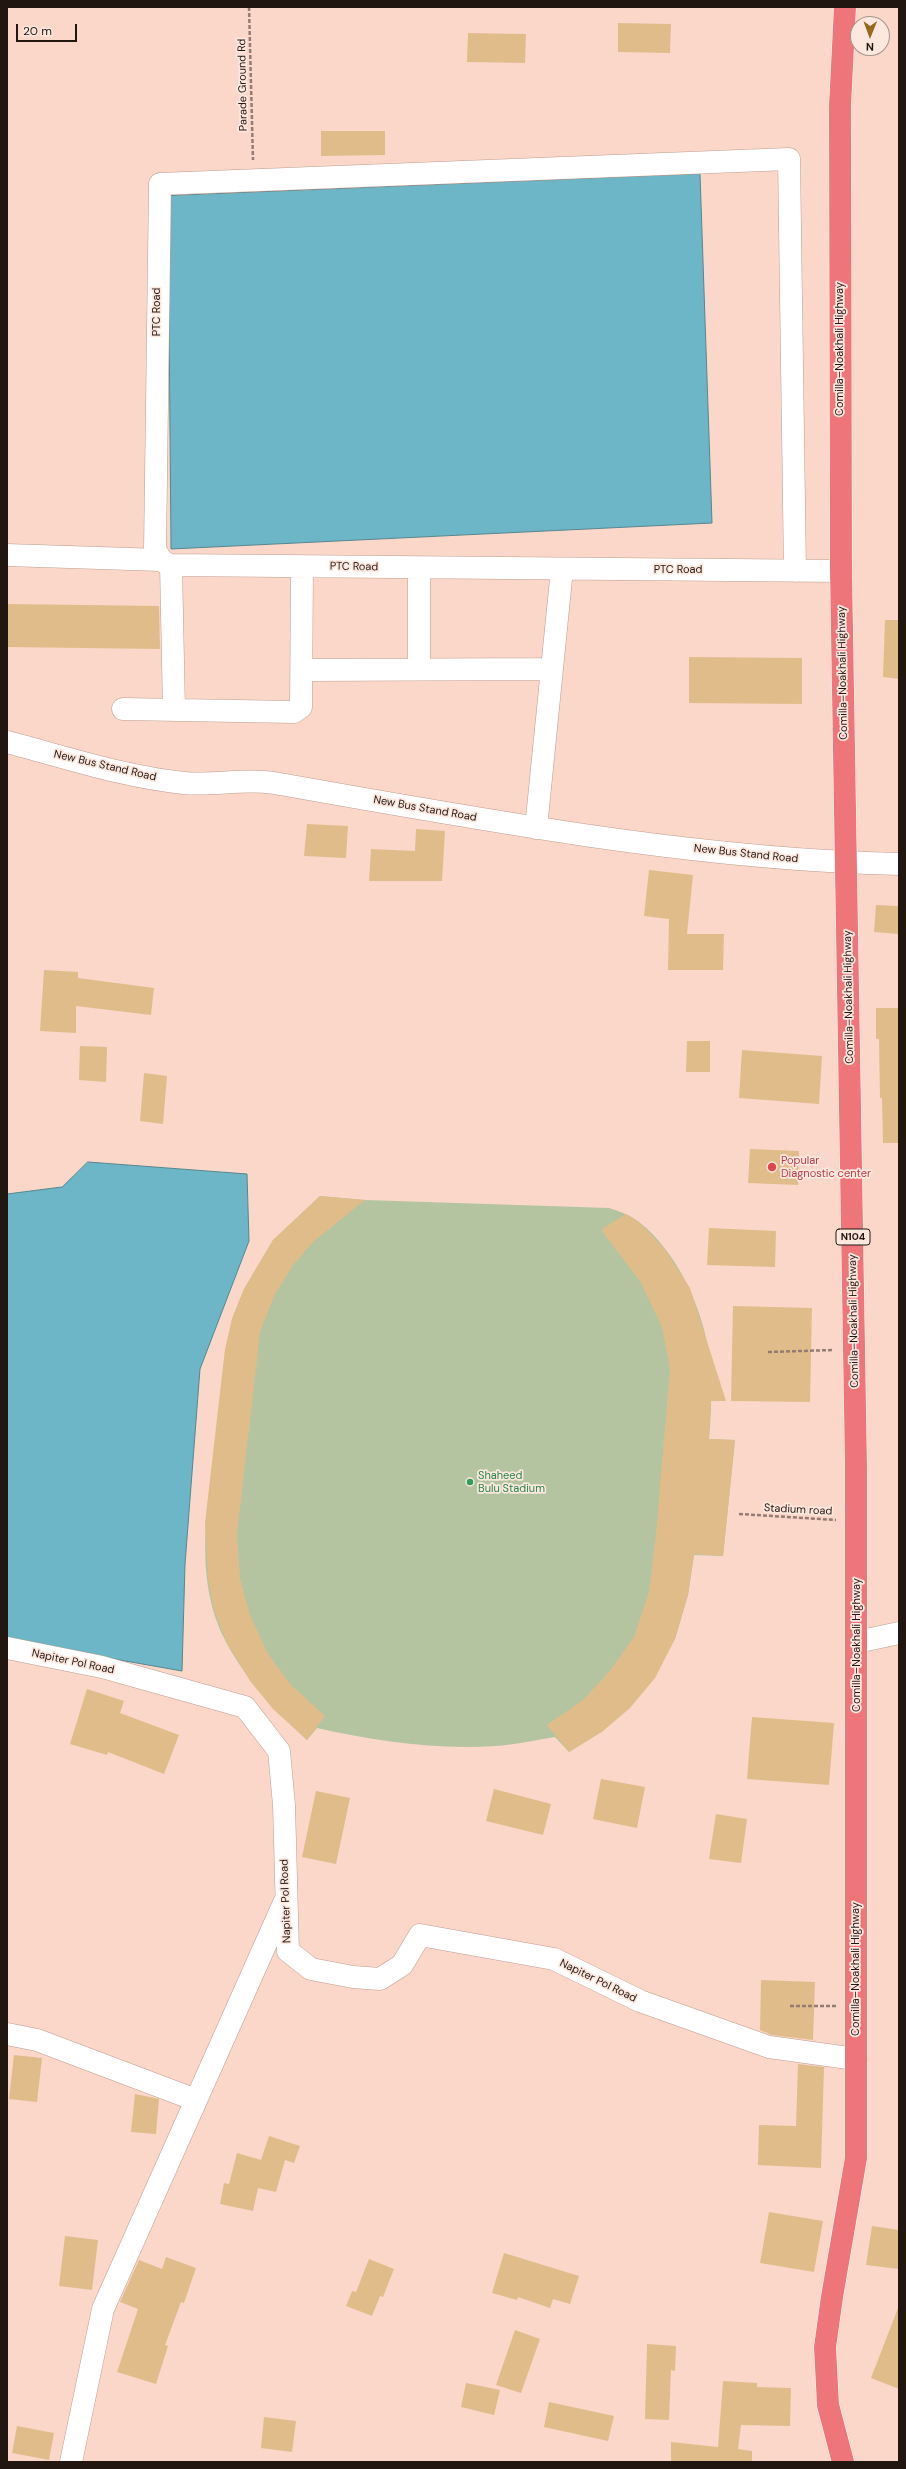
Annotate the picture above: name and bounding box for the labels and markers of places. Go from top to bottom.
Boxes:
place label: Popular Diagnostic center [781,1154,871,1180]
marker: Popular Diagnostic center [766,1161,778,1173]
place label: Shaheed Bulu Stadium [478,1469,545,1495]
marker: Shaheed Bulu Stadium [465,1477,475,1487]

